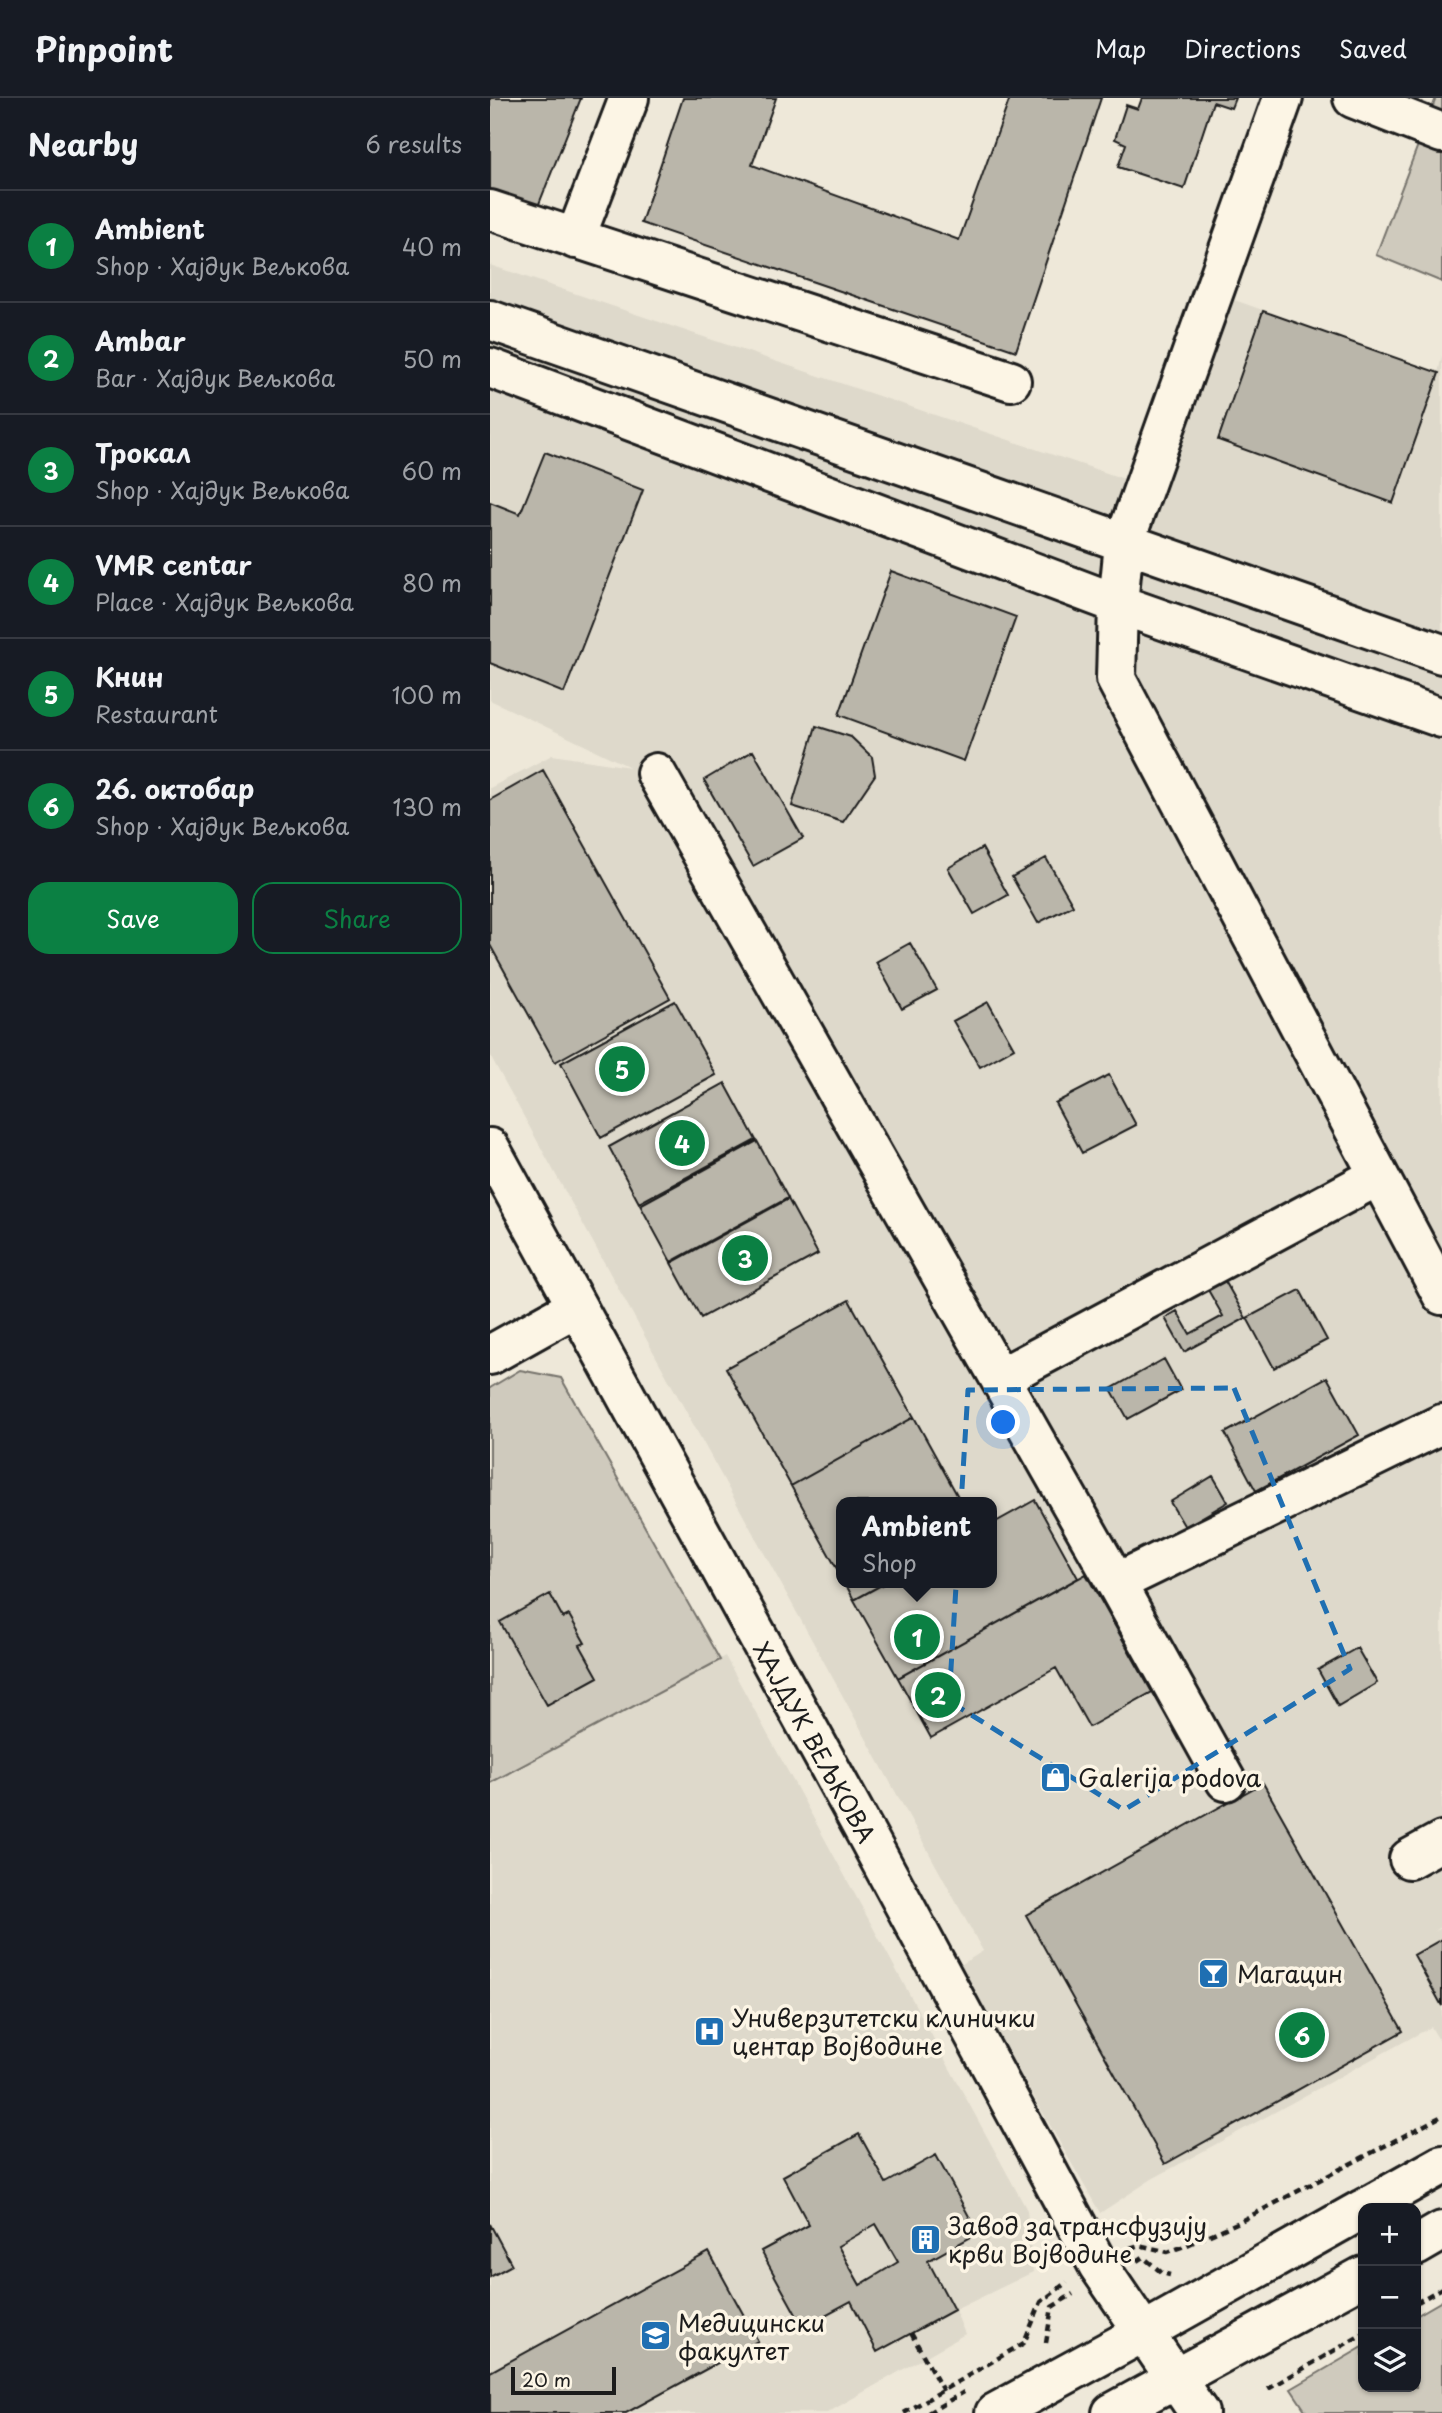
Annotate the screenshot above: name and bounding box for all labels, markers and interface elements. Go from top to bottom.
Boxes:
text: Pinpoint [35,23,173,73]
text: Map [1095,30,1146,66]
text: Directions [1184,30,1301,66]
text: Saved [1339,30,1407,66]
text: Nearby [28,121,138,166]
text: 6 results [366,126,462,161]
text: Ambient [95,209,205,248]
text: 1 [46,229,57,264]
text: 40 m [402,229,462,264]
text: Shop · Хајдук Вељкова [95,248,349,283]
text: Ambar [95,321,186,360]
text: 2 [43,341,59,376]
text: 50 m [402,341,462,376]
text: Bar · Хајдук Вељкова [95,360,335,395]
text: Трокал [95,433,191,472]
text: 3 [43,453,59,488]
text: 60 m [402,453,462,488]
text: Shop · Хајдук Вељкова [95,472,349,507]
text: VMR centar [95,545,252,584]
text: 4 [43,565,59,600]
text: 80 m [402,565,462,600]
text: Place · Хајдук Вељкова [95,584,354,619]
text: Книн [95,657,163,696]
text: 5 [44,677,58,712]
text: 100 m [392,677,462,712]
text: Restaurant [95,696,218,731]
text: 26. октобар [95,769,254,808]
text: 6 [43,789,59,824]
text: 130 m [392,789,462,824]
text: Shop · Хајдук Вељкова [95,808,349,843]
button: Save [28,882,238,954]
button: Share [252,882,462,954]
pin: 5 [599,1043,645,1095]
pin: 4 [659,1117,705,1169]
pin: 3 [722,1232,768,1284]
your location [986,1405,1020,1439]
popup [836,1497,997,1588]
text: Ambient [862,1506,971,1545]
text: Shop [862,1545,917,1580]
pin: 1 [894,1611,940,1663]
street label: ХАЈДУК ВЕЉКОВА [745,1635,885,1849]
pin: 2 [915,1669,961,1721]
place label: Galerija podova [1078,1759,1262,1795]
shop icon: Galerija podova [1038,1760,1072,1794]
place label: Магацин [1237,1955,1343,1991]
bar icon: Магацин [1197,1956,1231,1990]
place label: Универзитетски клинички центар Војводине [732,1999,1036,2063]
pin: 6 [1279,2009,1325,2061]
hospital icon: Универзитетски клинички центар Војводине [692,2014,726,2048]
map controls [1358,2203,1421,2392]
button: + [1358,2203,1421,2266]
place label: Завод за трансфузију крви Војводине [948,2207,1207,2271]
building icon: Завод за трансфузију крви Војводине [908,2222,942,2256]
button: − [1358,2266,1421,2329]
place label: Медицински факултет [678,2304,825,2368]
school or university icon: Медицински факултет [638,2319,672,2353]
button: layers [1358,2329,1421,2392]
scale bar [511,2364,616,2396]
text: 20 m [522,2365,571,2393]

